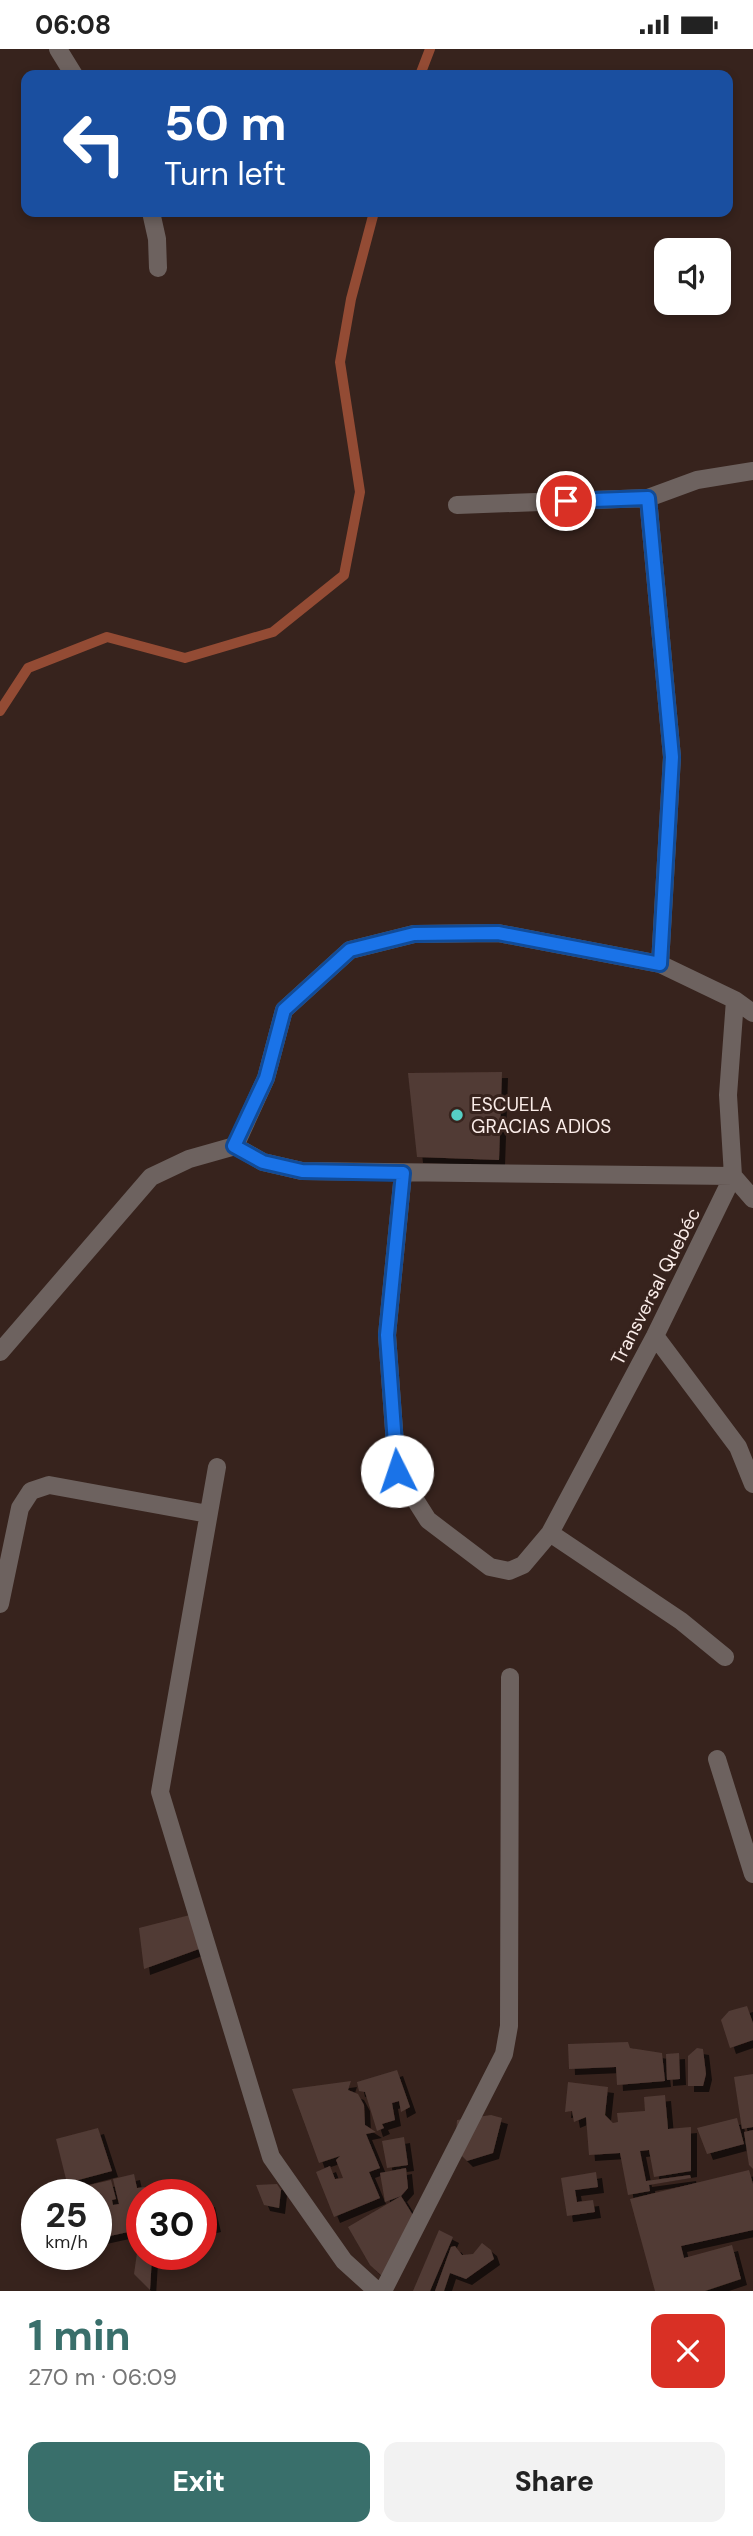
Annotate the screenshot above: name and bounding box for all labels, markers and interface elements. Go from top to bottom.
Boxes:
text: 06:08 [35,8,111,42]
text: 50 m [164,91,287,155]
icon: left [49,98,140,189]
text: Turn left [164,153,286,195]
map controls [654,238,731,315]
button: sound [654,238,731,315]
pin [536,471,596,531]
icon: arrive [547,482,585,520]
place label: ESCUELA GRACIAS ADIOS [471,1092,611,1139]
marker: ESCUELA GRACIAS ADIOS [449,1107,465,1123]
street label: Transversal Quebéc [605,1203,706,1369]
position arrow [360,1434,434,1508]
speed limit sign: 30 [126,2179,217,2270]
text: 25 [46,2192,87,2238]
text: km/h [45,2230,88,2254]
text: 1 min [28,2308,131,2363]
button: close [651,2314,725,2388]
text: 270 m · 06:09 [28,2362,177,2392]
button: Exit [28,2442,370,2522]
button: Share [384,2442,725,2522]

